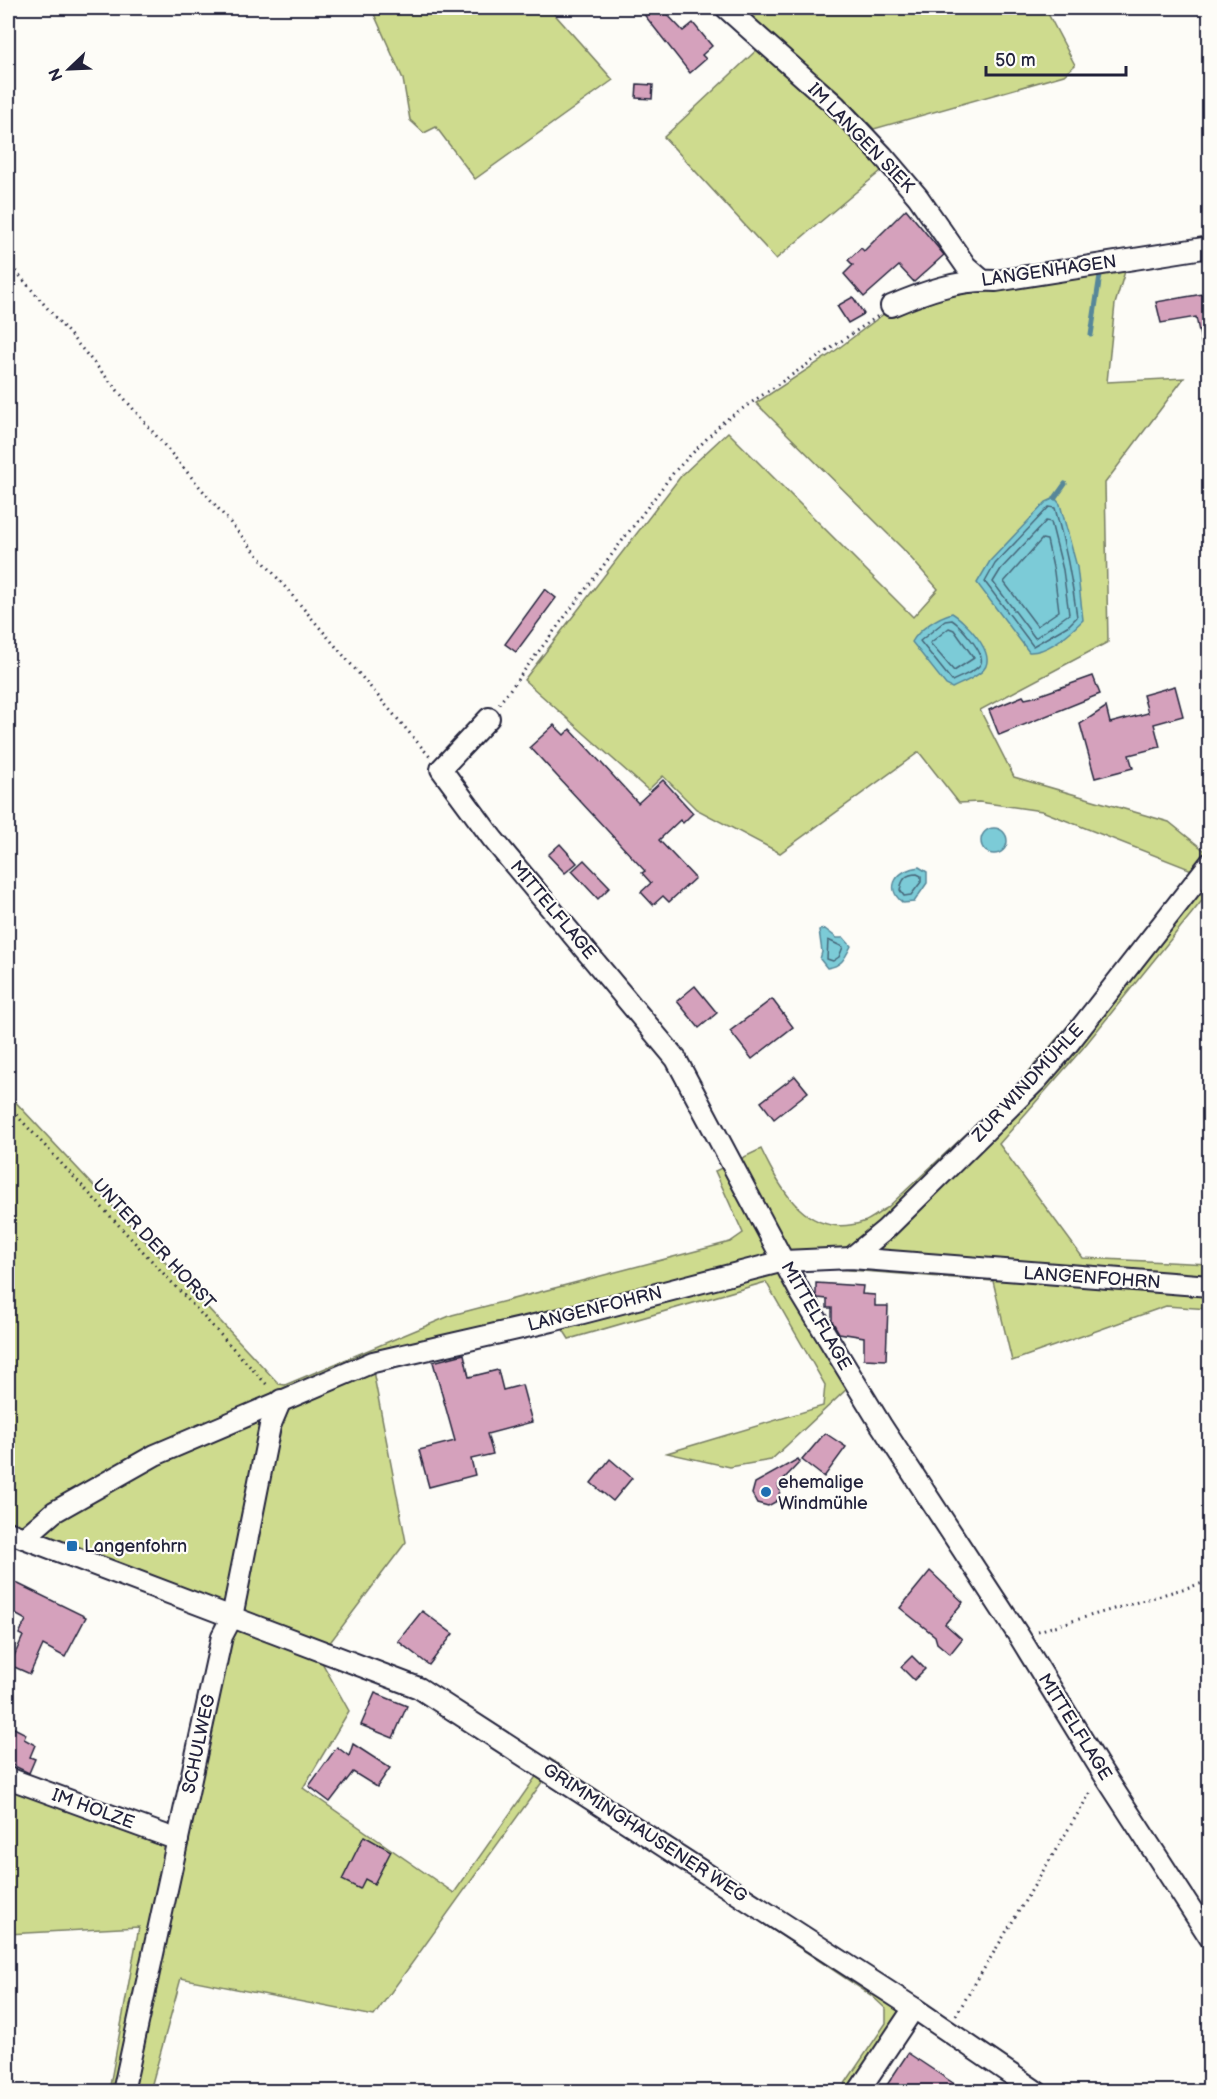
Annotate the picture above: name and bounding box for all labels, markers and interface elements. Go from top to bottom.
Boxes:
north arrow [39,39,99,99]
scale bar [986,39,1126,77]
text: 50 m [995,50,1036,71]
text: N [45,65,68,84]
street label: IM LANGEN SIEK [803,79,919,197]
street label: LANGENHAGEN [980,251,1118,291]
street label: MITTELFLAGE [506,857,600,964]
street label: ZUR WINDMÜHLE [967,1019,1088,1147]
street label: UNTER DER HORST [88,1174,220,1314]
street label: MITTELFLAGE [776,1258,856,1374]
street label: LANGENFOHRN [1023,1263,1161,1293]
street label: LANGENFOHRN [526,1282,664,1336]
place label: ehemalige Windmühle [778,1472,868,1514]
marker: ehemalige Windmühle [759,1485,773,1499]
place label: Langenfohrn [84,1536,187,1557]
marker: Langenfohrn [65,1539,79,1553]
street label: MITTELFLAGE [1034,1670,1116,1784]
street label: SCHULWEG [178,1692,220,1796]
street label: GRIMMINGHAUSENER WEG [539,1759,751,1907]
street label: IM HOLZE [49,1784,137,1834]

